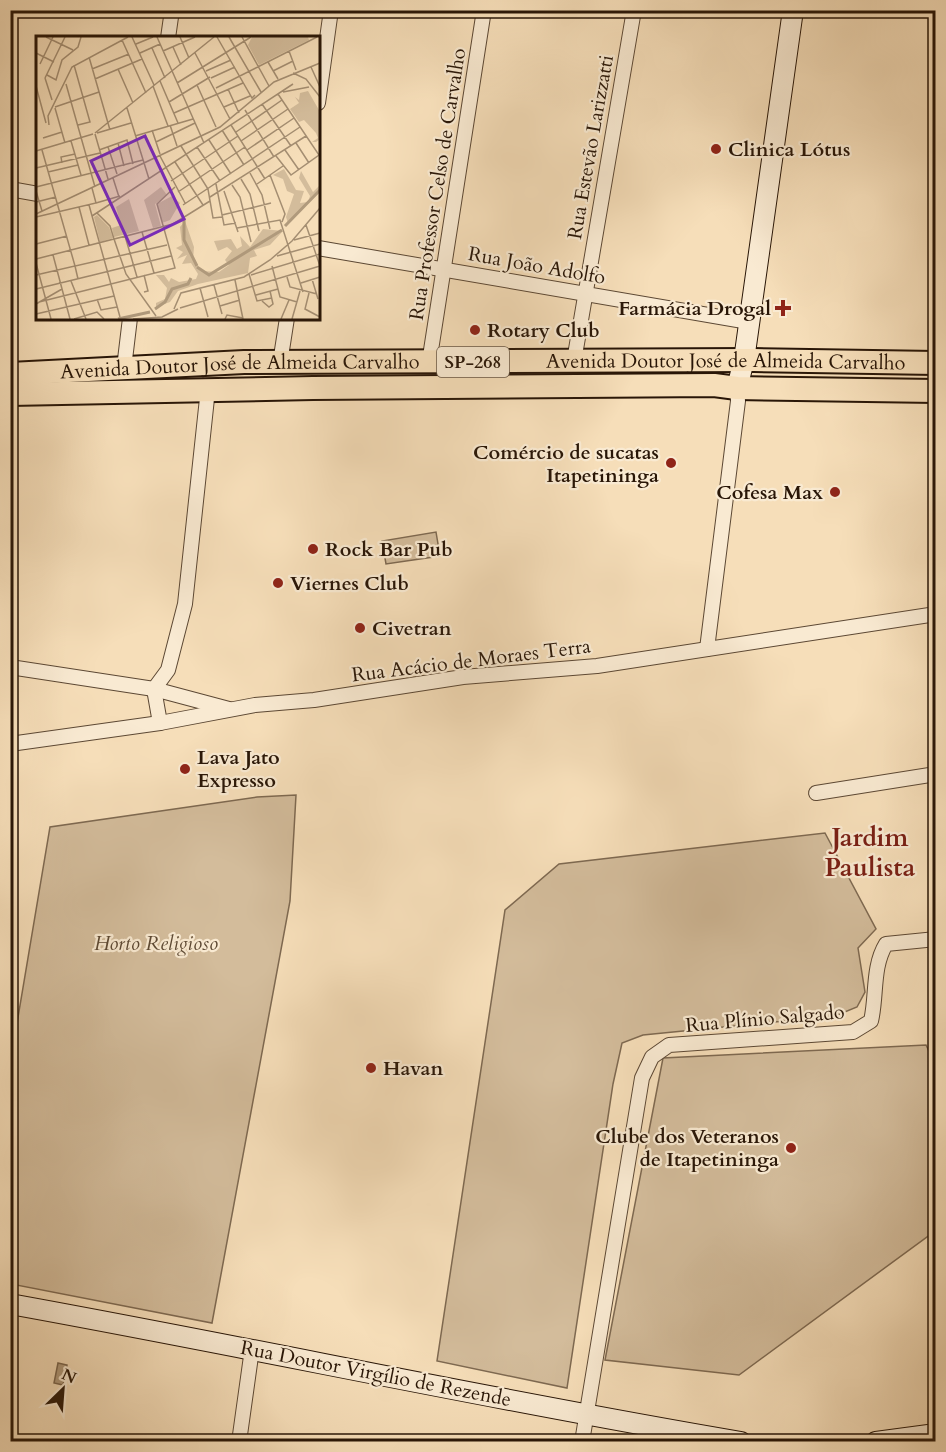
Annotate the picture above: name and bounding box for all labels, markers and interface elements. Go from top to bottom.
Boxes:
inset map [36,36,320,320]
street label: Rua Professor Celso de Carvalho [403,46,472,322]
street label: Rua Estevão Larizzatti [561,52,620,241]
place label: Clinica Lótus [728,136,850,163]
marker: Clinica Lótus [709,142,723,156]
street label: Rua João Adolfo [466,240,608,291]
place label: Farmácia Drogal [618,295,771,322]
marker: Farmácia Drogal [776,301,790,315]
place label: Rotary Club [487,317,600,344]
marker: Rotary Club [468,323,482,337]
road number: SP-268 [437,347,509,377]
street label: Avenida Doutor José de Almeida Carvalho [546,347,906,376]
street label: Avenida Doutor José de Almeida Carvalho [60,348,420,385]
place label: Comércio de sucatas Itapetininga [473,439,659,489]
marker: Comércio de sucatas Itapetininga [664,456,678,470]
place label: Cofesa Max [716,479,823,506]
marker: Cofesa Max [828,485,842,499]
place label: Rock Bar Pub [325,536,453,563]
marker: Rock Bar Pub [306,542,320,556]
place label: Viernes Club [290,570,409,597]
marker: Viernes Club [271,576,285,590]
place label: Civetran [372,615,452,642]
marker: Civetran [353,621,367,635]
street label: Rua Acácio de Moraes Terra [350,632,592,689]
place label: Lava Jato Expresso [197,744,280,794]
marker: Lava Jato Expresso [178,762,192,776]
district label: Jardim Paulista [825,820,916,885]
park label: Horto Religioso [94,930,218,957]
street label: Rua Plínio Salgado [684,998,846,1039]
place label: Havan [383,1055,443,1082]
marker: Havan [364,1061,378,1075]
place label: Clube dos Veteranos de Itapetininga [595,1123,779,1173]
marker: Clube dos Veteranos de Itapetininga [784,1141,798,1155]
street label: Rua Doutor Virgílio de Rezende [238,1334,514,1413]
north arrow [33,1359,93,1419]
text: N [58,1363,80,1389]

